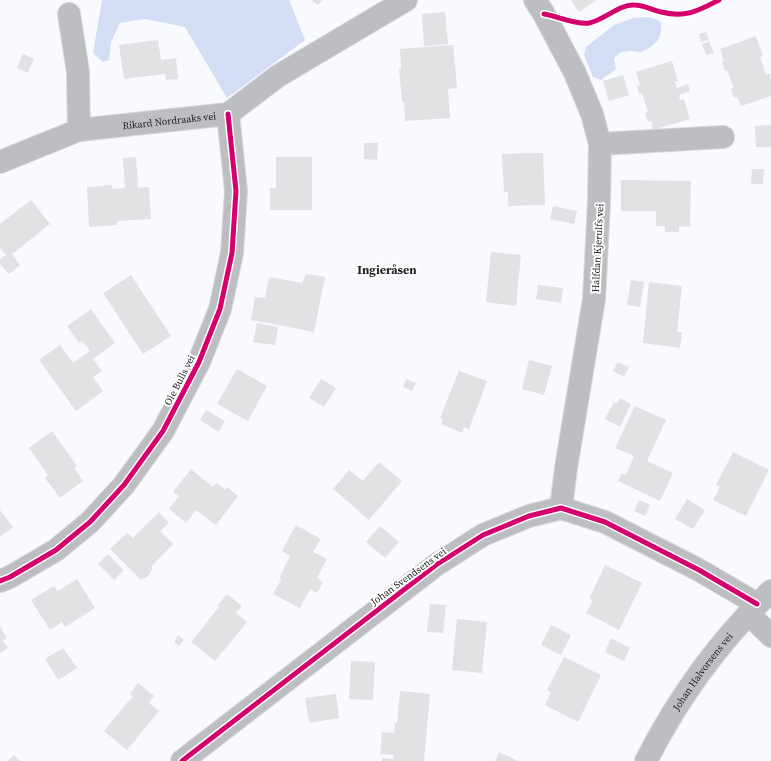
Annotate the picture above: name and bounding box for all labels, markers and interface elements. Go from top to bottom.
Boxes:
street label: Rikard Nordraaks vei [122,109,217,132]
street label: Halfdan Kjerulfs vei [589,203,606,293]
district label: Ingieråsen [357,262,417,278]
street label: Ole Bulls vei [161,353,198,408]
street label: Johan Svendsens vei [367,545,449,609]
street label: Johan Halvorsens vei [669,630,736,714]

